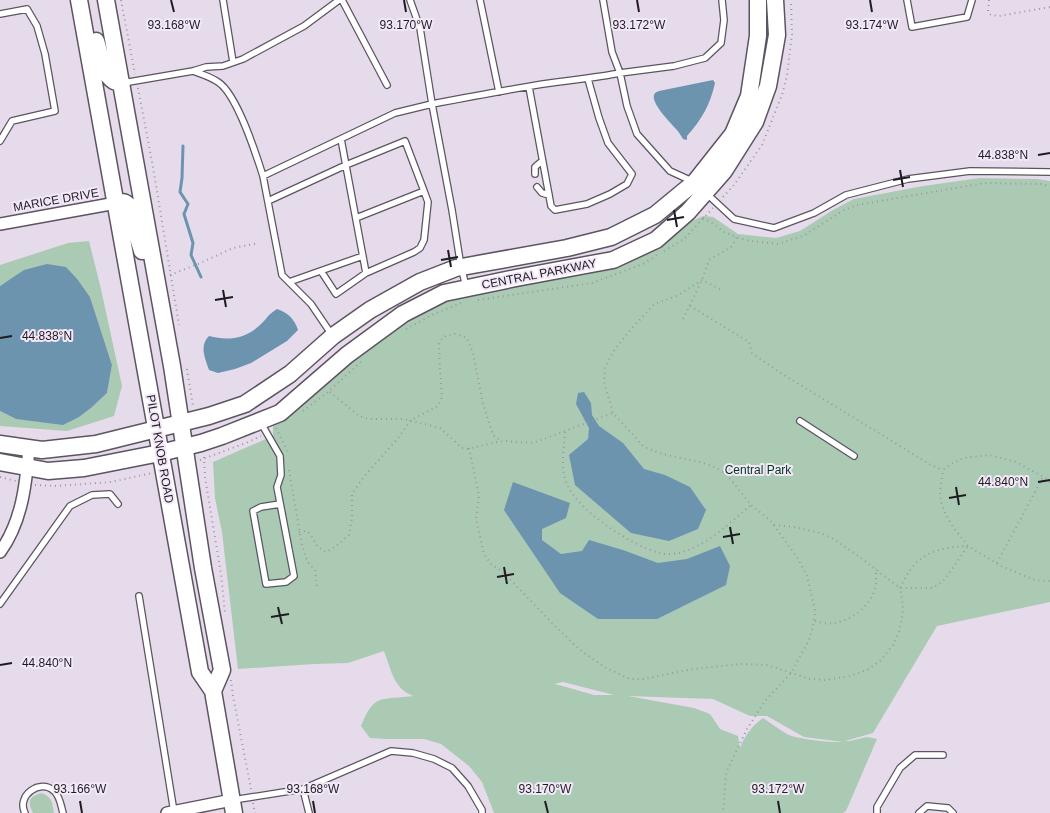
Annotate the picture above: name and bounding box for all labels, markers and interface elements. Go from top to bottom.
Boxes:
text: 93.168°W [148,18,201,32]
text: 93.170°W [380,18,433,32]
text: 93.172°W [613,18,666,32]
text: 93.174°W [846,18,899,32]
text: 44.838°N [978,148,1028,162]
street label: MARICE DRIVE [12,186,100,214]
street label: CENTRAL PARKWAY [480,256,598,292]
text: 44.838°N [22,329,72,343]
street label: PILOT KNOB ROAD [144,394,176,505]
park label: Central Park [725,463,792,477]
text: 44.840°N [978,475,1028,489]
text: 44.840°N [22,656,72,670]
text: 93.166°W [54,782,107,796]
text: 93.168°W [287,782,340,796]
text: 93.170°W [519,782,572,796]
text: 93.172°W [752,782,805,796]

